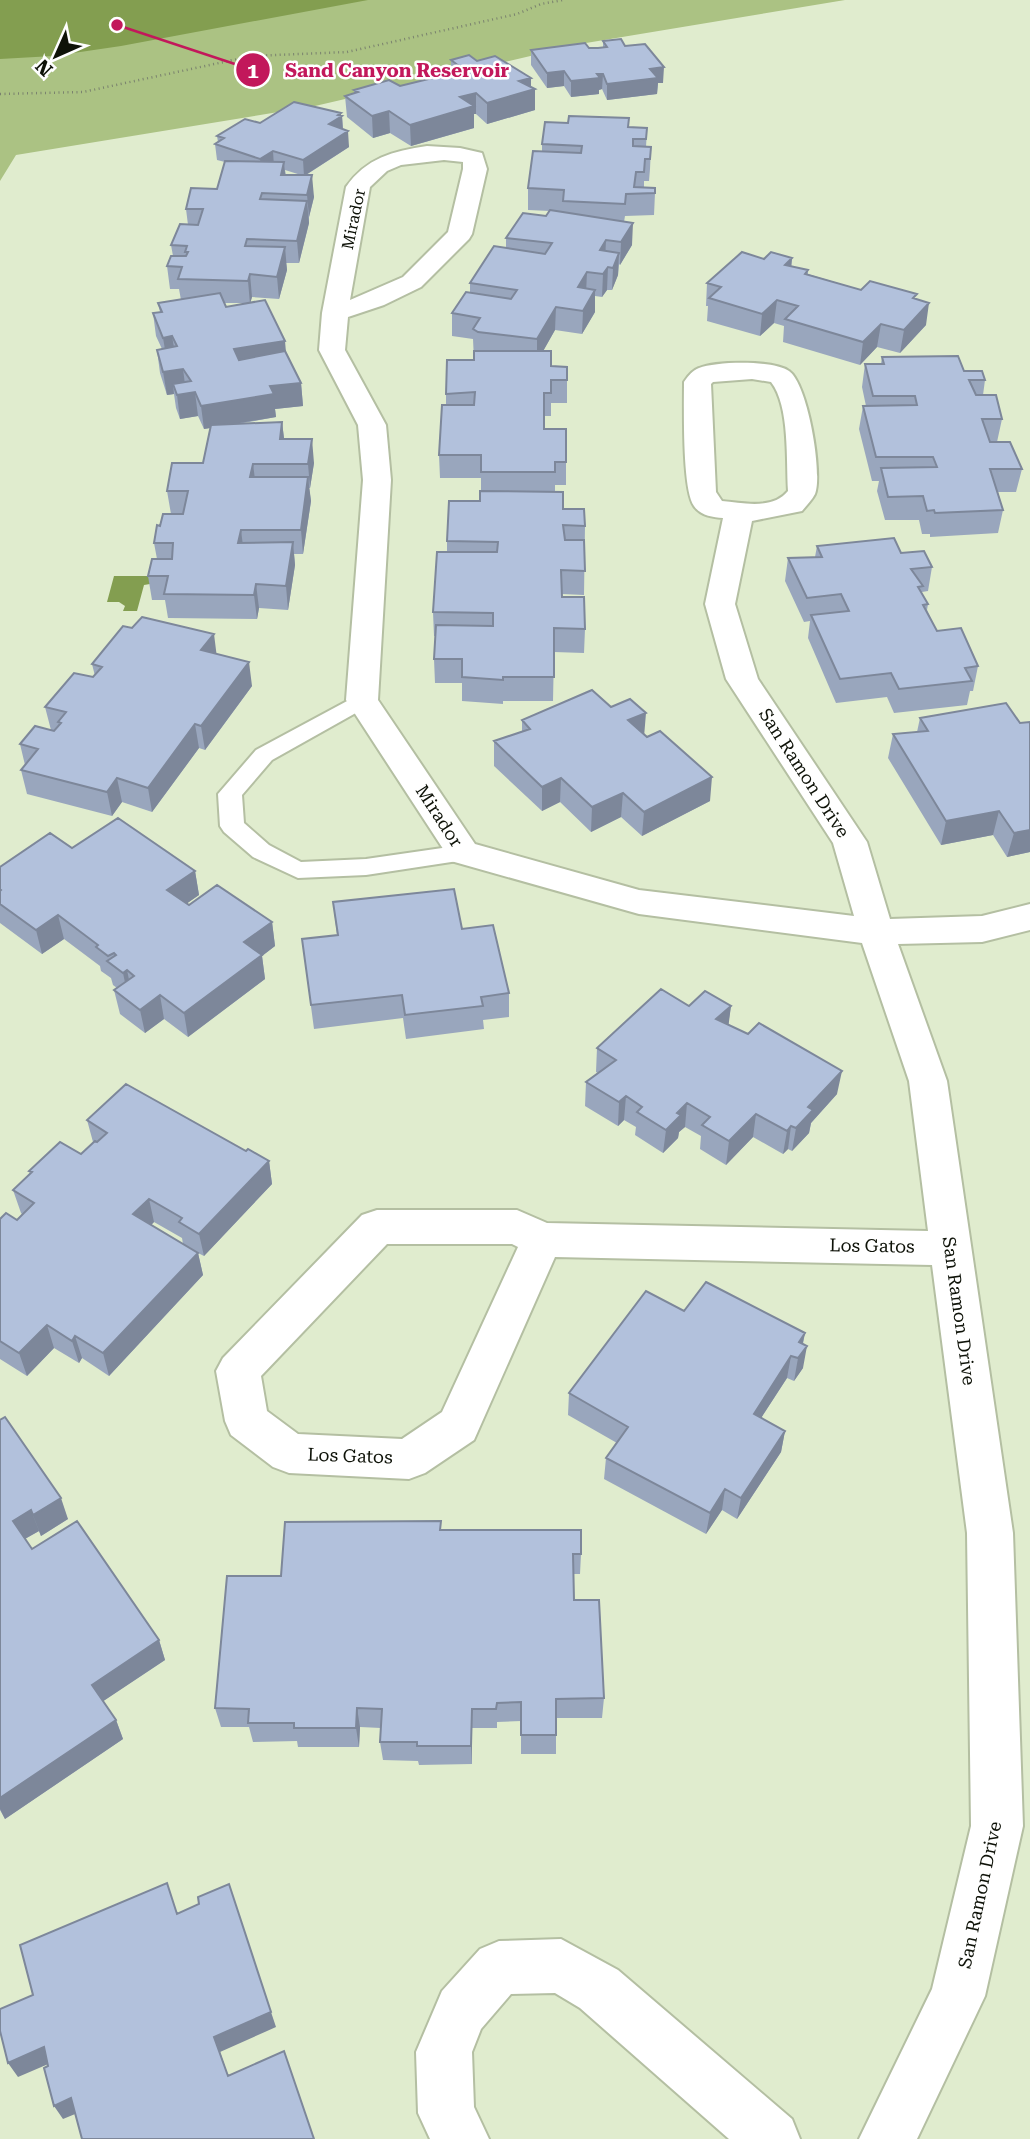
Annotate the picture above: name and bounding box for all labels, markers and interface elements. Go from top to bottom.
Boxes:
north arrow [21,21,91,91]
callout: Sand Canyon Reservoir [236,50,523,90]
text: N [31,54,58,81]
text: 1 [247,59,259,83]
text: Sand Canyon Reservoir [285,59,509,82]
street label: Mirador [338,186,369,251]
street label: San Ramon Drive [755,704,854,841]
street label: Mirador [412,781,467,851]
street label: Los Gatos [829,1234,915,1257]
street label: San Ramon Drive [939,1235,980,1387]
street label: Los Gatos [307,1444,393,1467]
street label: San Ramon Drive [954,1819,1005,1970]

